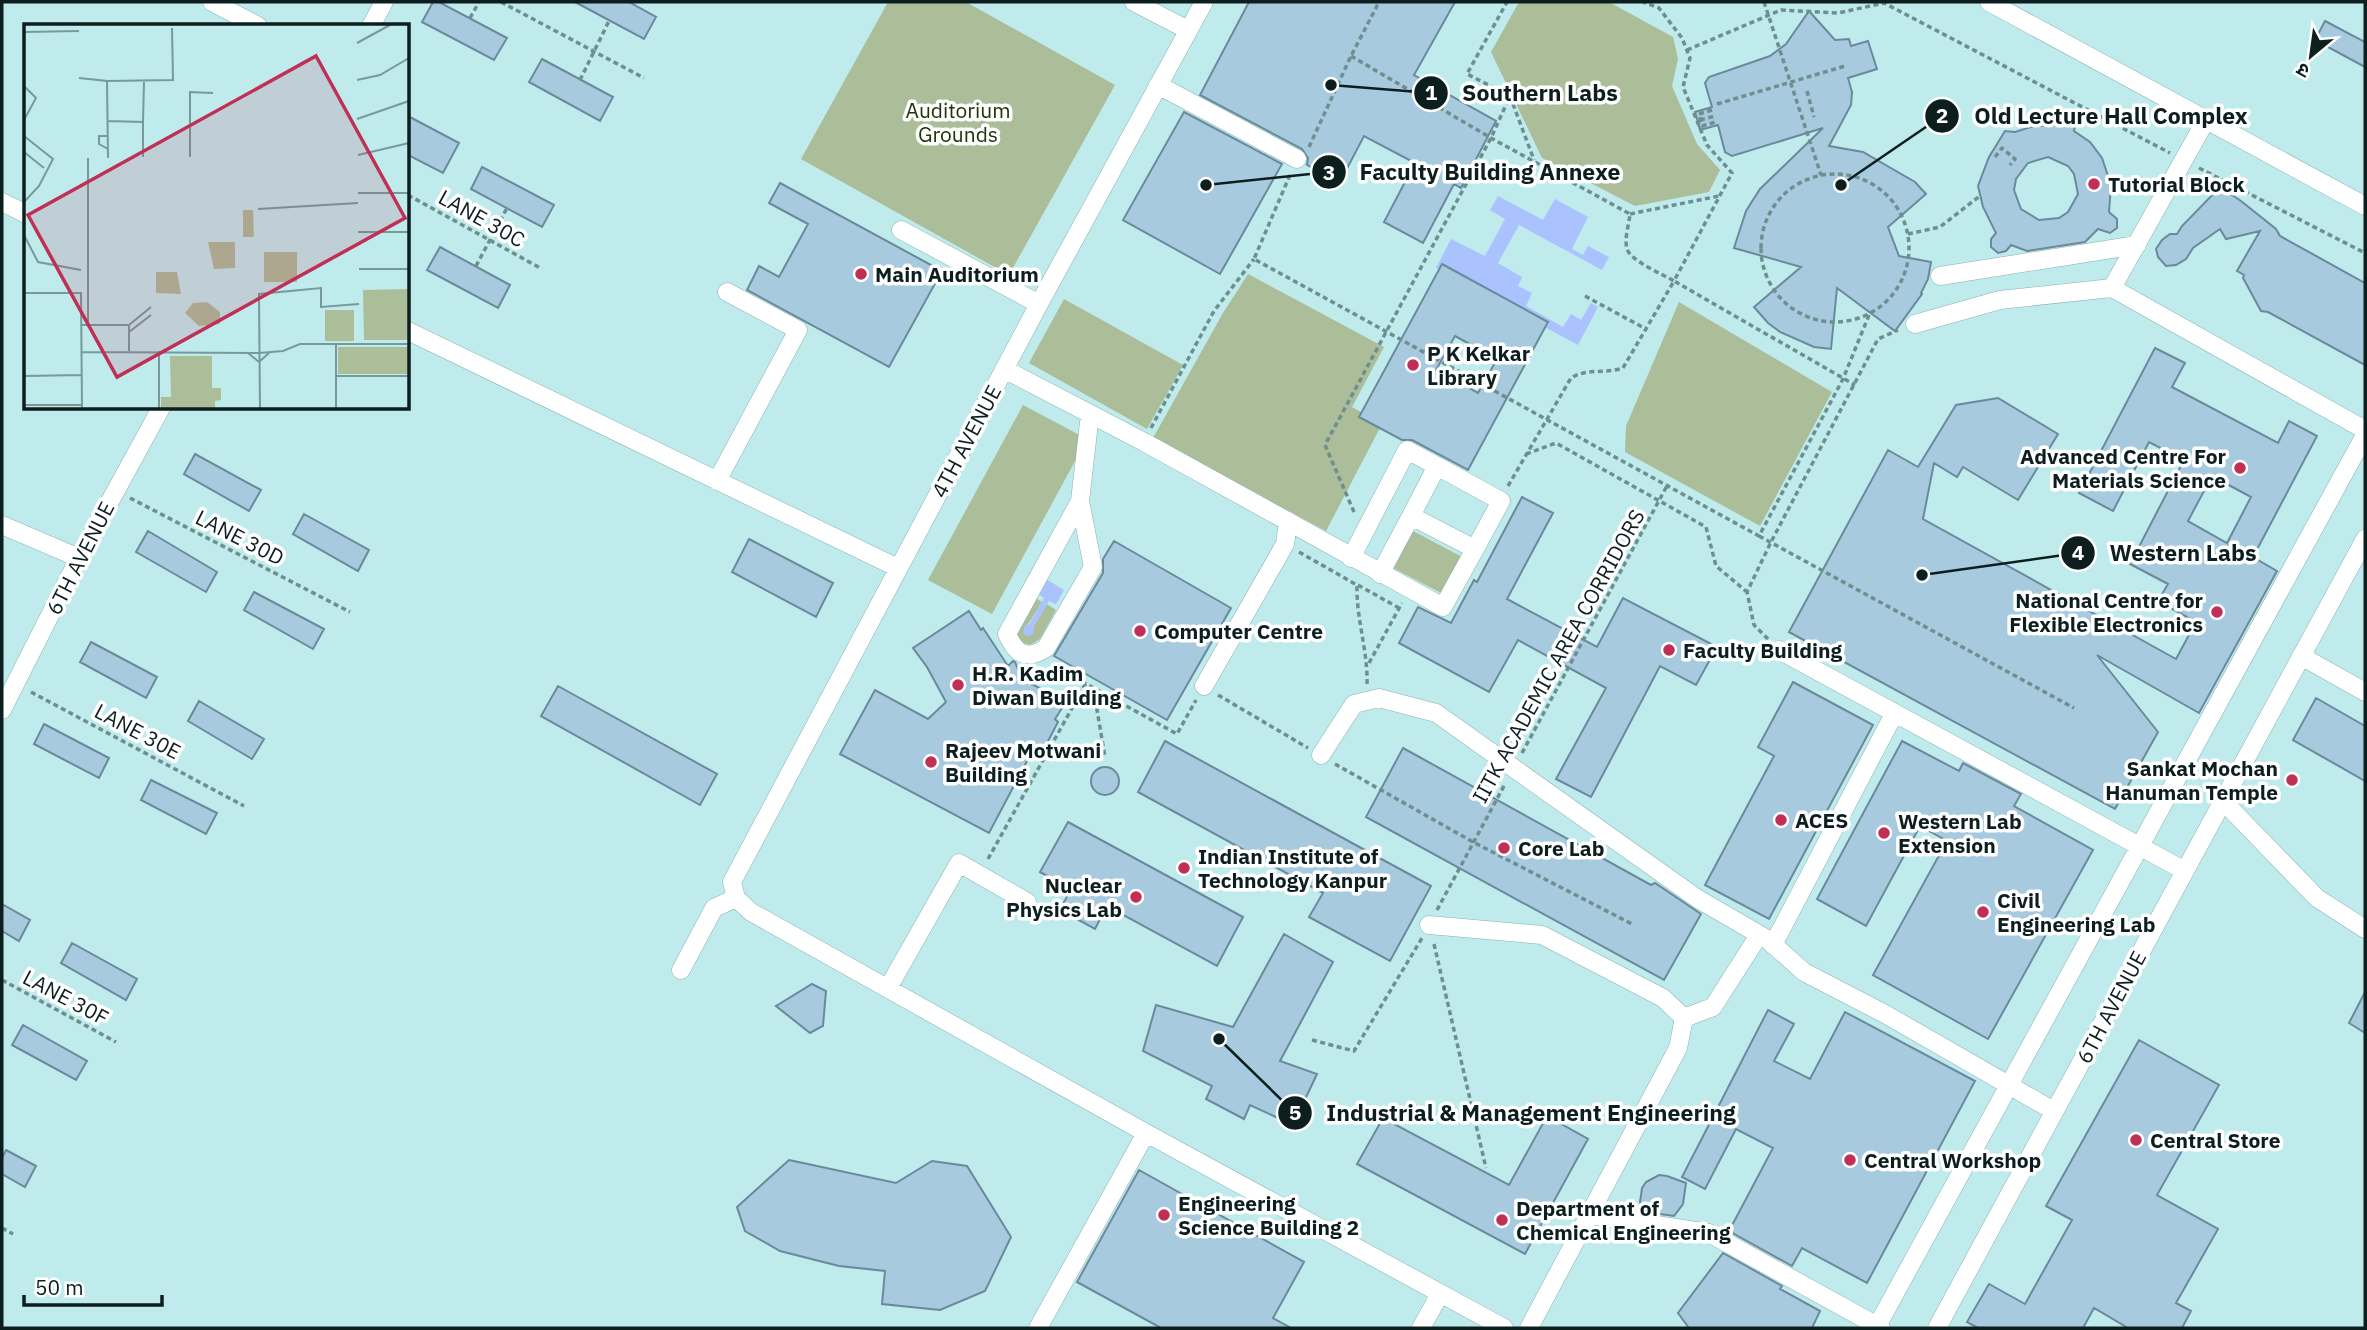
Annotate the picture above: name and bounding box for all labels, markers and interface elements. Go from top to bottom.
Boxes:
north arrow [2276,21,2346,91]
inset map [24,24,410,410]
text: उ [2291,57,2313,84]
callout: Southern Labs [1413,71,1632,115]
text: Southern Labs [1462,77,1618,107]
text: 1 [1425,78,1438,106]
callout: Old Lecture Hall Complex [1925,94,2261,138]
park label: Auditorium Grounds [905,96,1011,148]
text: Old Lecture Hall Complex [1974,100,2248,130]
text: 2 [1936,101,1948,129]
callout: Faculty Building Annexe [1311,150,1635,194]
text: Faculty Building Annexe [1360,156,1620,186]
text: 3 [1323,158,1335,186]
place label: Tutorial Block [2108,170,2245,198]
marker: Tutorial Block [2086,176,2102,192]
street label: LANE 30C [434,183,530,253]
place label: Main Auditorium [875,260,1039,288]
marker: Main Auditorium [853,266,869,282]
place label: P K Kelkar Library [1427,339,1531,391]
marker: P K Kelkar Library [1405,357,1421,373]
street label: 4TH AVENUE [925,380,1007,502]
place label: Advanced Centre For Materials Science [2020,442,2227,494]
marker: Advanced Centre For Materials Science [2232,460,2248,476]
street label: 6TH AVENUE [40,497,120,619]
street label: LANE 30D [191,503,289,571]
street label: IITK ACADEMIC AREA CORRIDORS [1465,504,1651,808]
callout: Western Labs [2060,531,2270,575]
text: Western Labs [2109,537,2257,567]
text: 4 [2072,538,2084,566]
place label: National Centre for Flexible Electronics [2009,586,2204,638]
marker: National Centre for Flexible Electronics [2209,604,2225,620]
place label: Computer Centre [1154,617,1323,645]
marker: Computer Centre [1132,623,1148,639]
place label: Faculty Building [1683,636,1842,664]
marker: Faculty Building [1661,642,1677,658]
place label: H.R. Kadim Diwan Building [972,659,1122,711]
marker: H.R. Kadim Diwan Building [950,677,966,693]
street label: LANE 30E [90,697,186,765]
place label: Rajeev Motwani Building [945,736,1101,788]
marker: Rajeev Motwani Building [923,754,939,770]
place label: Sankat Mochan Hanuman Temple [2105,754,2278,806]
marker: Sankat Mochan Hanuman Temple [2284,772,2300,788]
place label: ACES [1795,806,1848,834]
place label: Western Lab Extension [1898,807,2022,859]
marker: ACES [1773,812,1789,828]
marker: Western Lab Extension [1876,825,1892,841]
place label: Core Lab [1518,834,1605,862]
marker: Core Lab [1496,840,1512,856]
place label: Indian Institute of Technology Kanpur [1198,842,1388,894]
marker: Indian Institute of Technology Kanpur [1176,860,1192,876]
place label: Nuclear Physics Lab [1006,871,1123,923]
place label: Civil Engineering Lab [1997,886,2155,938]
marker: Nuclear Physics Lab [1128,889,1144,905]
marker: Civil Engineering Lab [1975,904,1991,920]
street label: 6TH AVENUE [2070,946,2152,1068]
street label: LANE 30F [18,963,114,1031]
callout: Industrial & Management Engineering [1277,1091,1750,1135]
text: Industrial & Management Engineering [1326,1097,1736,1127]
text: 5 [1289,1098,1301,1126]
place label: Central Store [2150,1126,2281,1154]
marker: Central Store [2128,1132,2144,1148]
place label: Central Workshop [1864,1146,2041,1174]
marker: Central Workshop [1842,1152,1858,1168]
place label: Engineering Science Building 2 [1178,1189,1359,1241]
place label: Department of Chemical Engineering [1516,1194,1731,1246]
marker: Engineering Science Building 2 [1156,1207,1172,1223]
marker: Department of Chemical Engineering [1494,1212,1510,1228]
scale bar [24,1264,163,1308]
text: 50 m [35,1273,84,1301]

